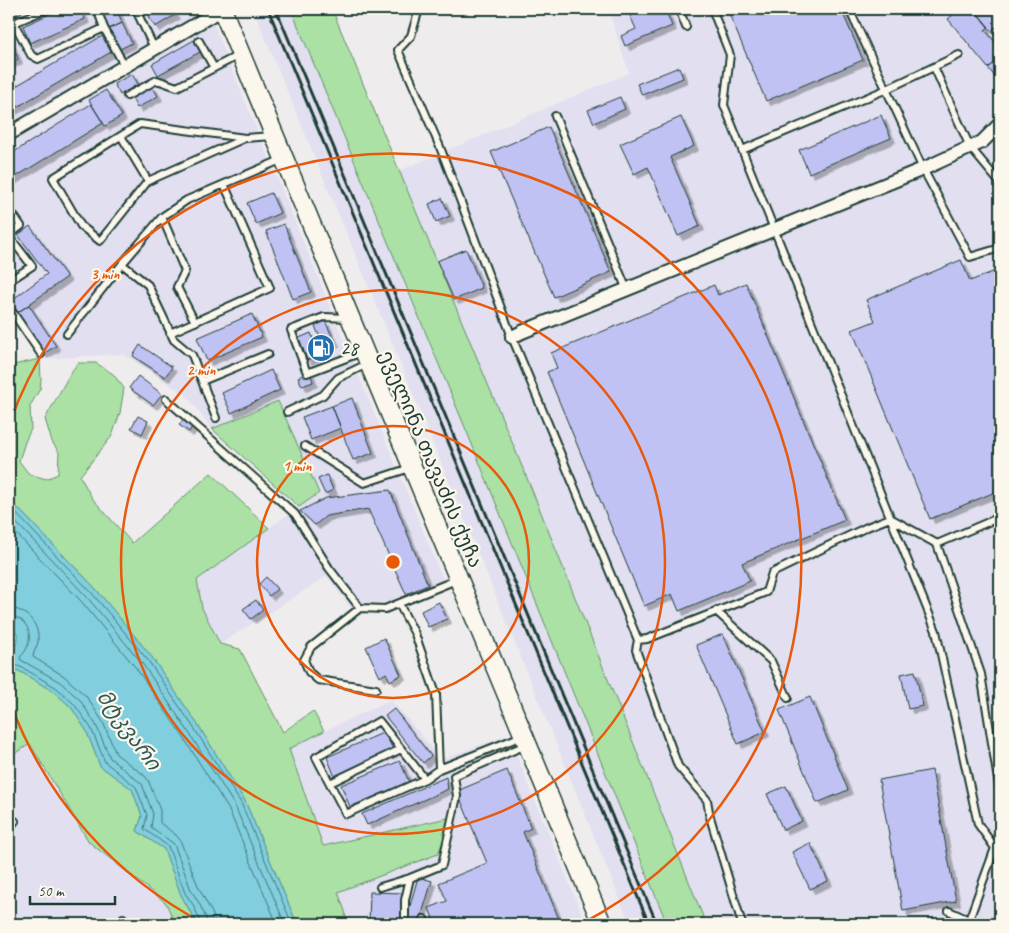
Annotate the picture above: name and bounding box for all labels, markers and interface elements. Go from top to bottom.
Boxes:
text: 3 min [91,265,120,284]
fuel station icon: 28 [306,333,336,363]
place label: 28 [340,336,360,361]
street label: ეველინა თავაძის ქუჩა [374,346,488,572]
text: 2 min [187,361,216,380]
text: 1 min [283,457,312,476]
centre of rings [384,553,402,571]
water label: მტკვარი [91,685,167,776]
scale bar [30,873,115,905]
text: 50 m [38,882,65,901]

